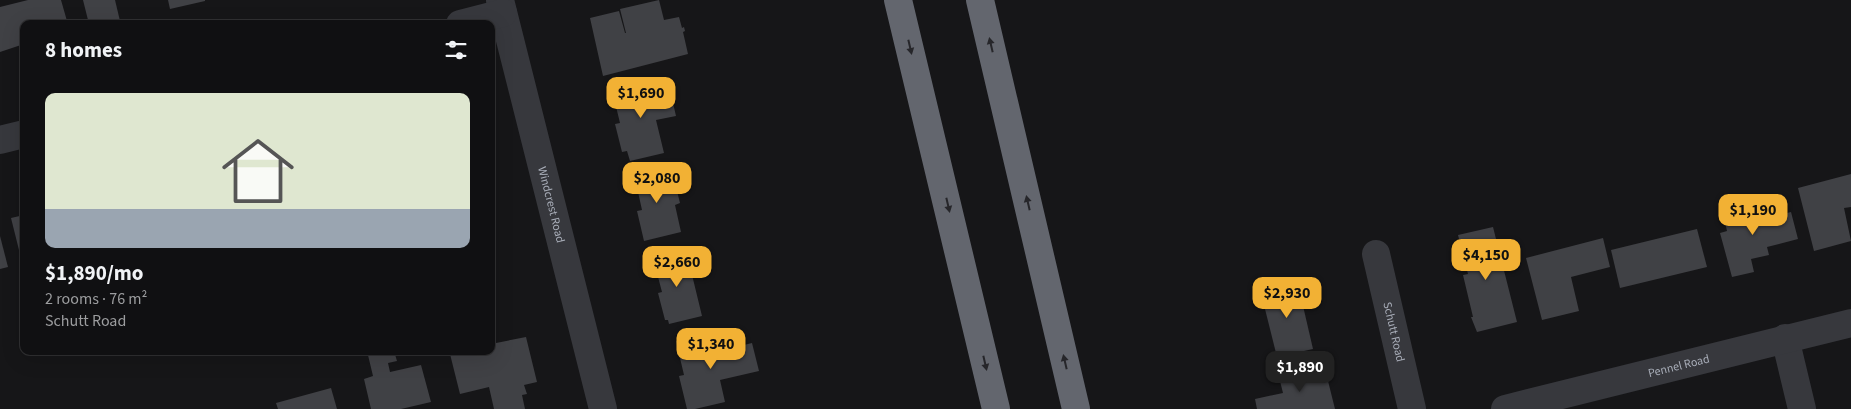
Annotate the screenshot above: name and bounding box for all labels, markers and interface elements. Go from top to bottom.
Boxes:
text: 8 homes [45,35,122,65]
icon: filters [442,36,470,64]
one-way arrow [987,37,995,52]
one-way arrow [906,40,914,55]
pin: $1,690 [600,76,682,119]
text: $1,690 [617,82,665,104]
icon: home [213,126,303,216]
pin: $2,080 [616,162,698,204]
street label: Windcrest Road [533,165,569,245]
text: $2,080 [633,167,681,189]
pin: $1,190 [1712,194,1794,236]
one-way arrow [1024,196,1032,211]
one-way arrow [944,198,952,213]
text: $1,190 [1729,199,1777,221]
pin: $4,150 [1445,238,1527,281]
text: $4,150 [1462,244,1510,266]
pin: $2,660 [636,246,718,288]
text: $2,660 [653,251,701,273]
text: $1,890/mo [45,258,144,288]
pin: $2,930 [1246,276,1328,319]
text: $2,930 [1263,282,1311,304]
text: 2 rooms · 76 m² [45,288,147,310]
street label: Schutt Road [1378,300,1409,364]
text: Schutt Road [45,310,126,332]
pin: $1,340 [670,328,752,370]
text: $1,340 [687,333,735,355]
pin: $1,890 [1259,350,1341,393]
street label: Pennel Road [1646,350,1711,382]
one-way arrow [1061,354,1069,369]
one-way arrow [981,356,989,371]
text: $1,890 [1276,356,1324,378]

